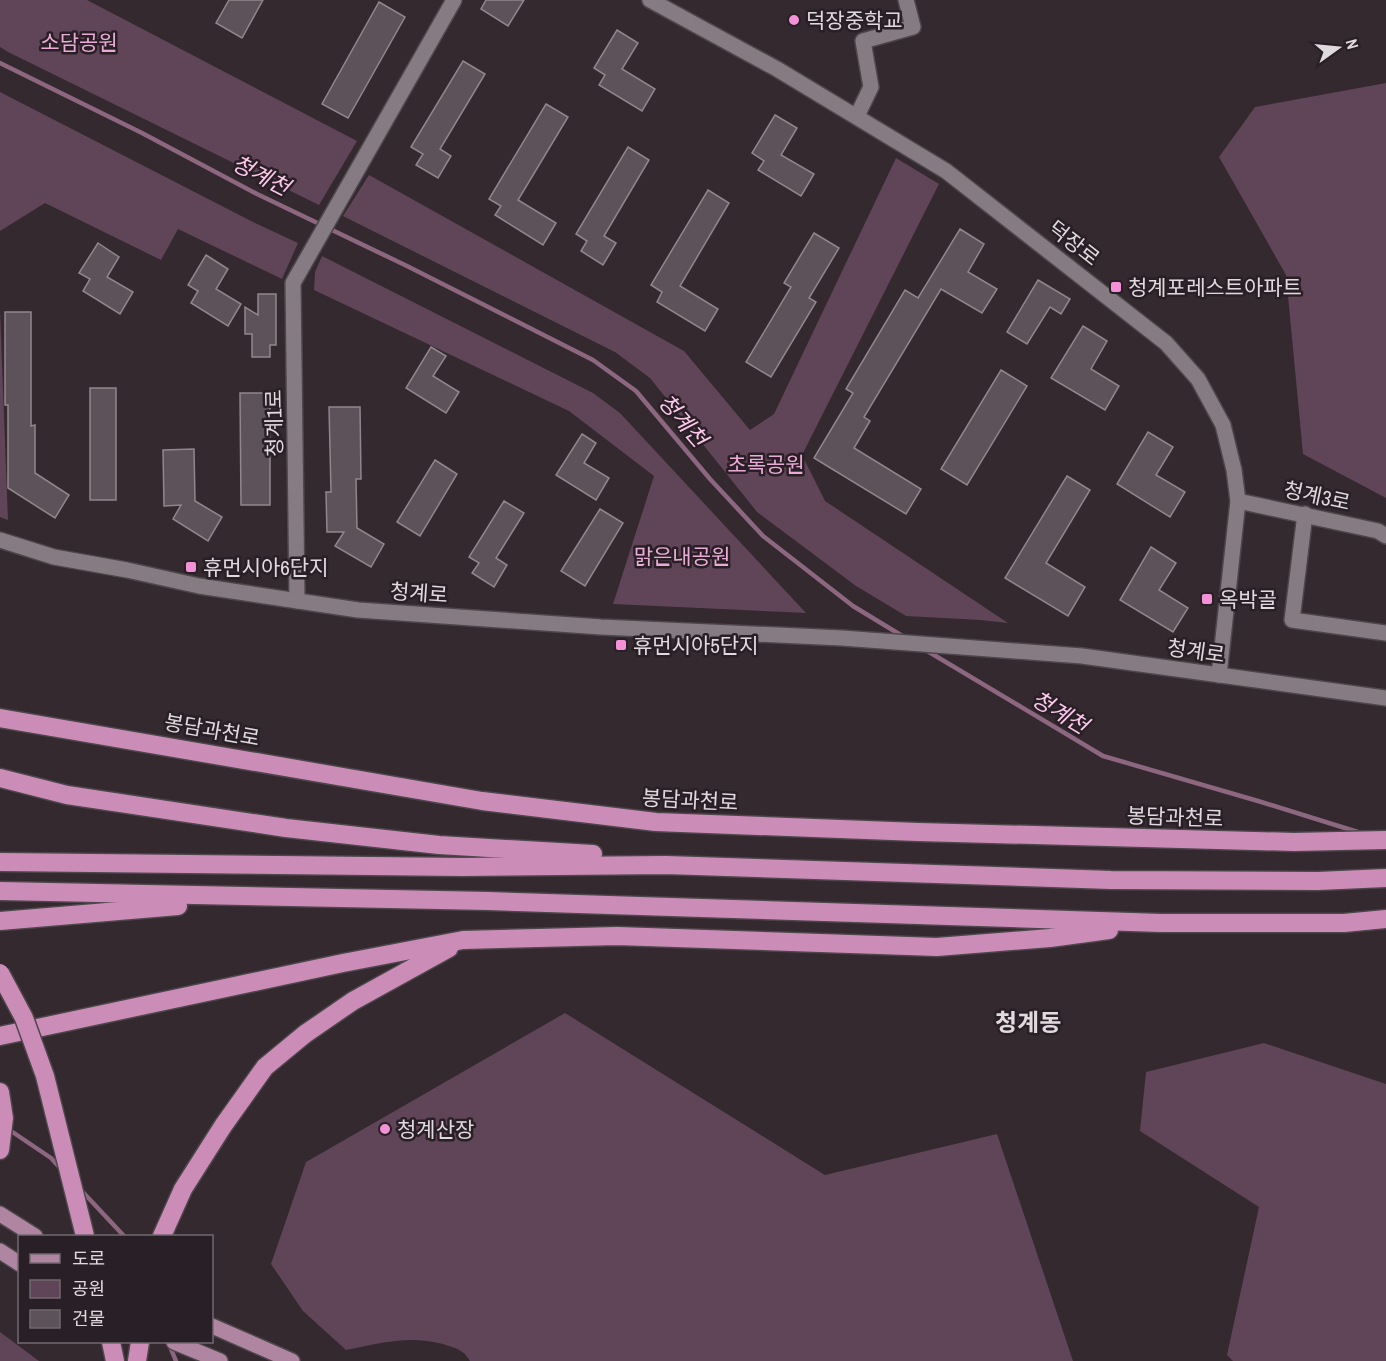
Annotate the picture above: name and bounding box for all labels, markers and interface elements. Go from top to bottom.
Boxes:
place label: 덕장중학교 [806,6,903,35]
marker: 덕장중학교 [787,13,801,27]
north arrow [1308,18,1368,78]
park label: 소담공원 [40,28,118,57]
text: N [1341,37,1364,52]
water label: 청계천 [227,148,297,203]
street label: 덕장로 [1042,214,1106,272]
place label: 청계포레스트아파트 [1128,273,1302,302]
marker: 청계포레스트아파트 [1109,280,1123,294]
water label: 청계천 [652,387,716,455]
street label: 청계1로 [259,389,289,457]
park label: 초록공원 [727,450,805,479]
street label: 청계3로 [1281,475,1353,517]
park label: 맑은내공원 [634,542,730,571]
place label: 휴먼시아6단지 [203,553,329,582]
marker: 휴먼시아6단지 [184,560,198,574]
street label: 청계로 [389,577,449,609]
place label: 옥박골 [1219,585,1277,614]
marker: 옥박골 [1200,592,1214,606]
place label: 휴먼시아5단지 [633,631,759,660]
street label: 청계로 [1165,633,1227,669]
marker: 휴먼시아5단지 [614,638,628,652]
water label: 청계천 [1026,684,1096,742]
street label: 봉담과천로 [162,707,262,753]
street label: 봉담과천로 [641,783,739,817]
street label: 봉담과천로 [1126,801,1224,833]
district label: 청계동 [995,1006,1061,1038]
place label: 청계산장 [397,1115,474,1144]
marker: 청계산장 [378,1122,392,1136]
legend [18,1235,213,1343]
text: 도로 [72,1246,105,1271]
text: 공원 [72,1276,105,1301]
text: 건물 [72,1306,105,1331]

